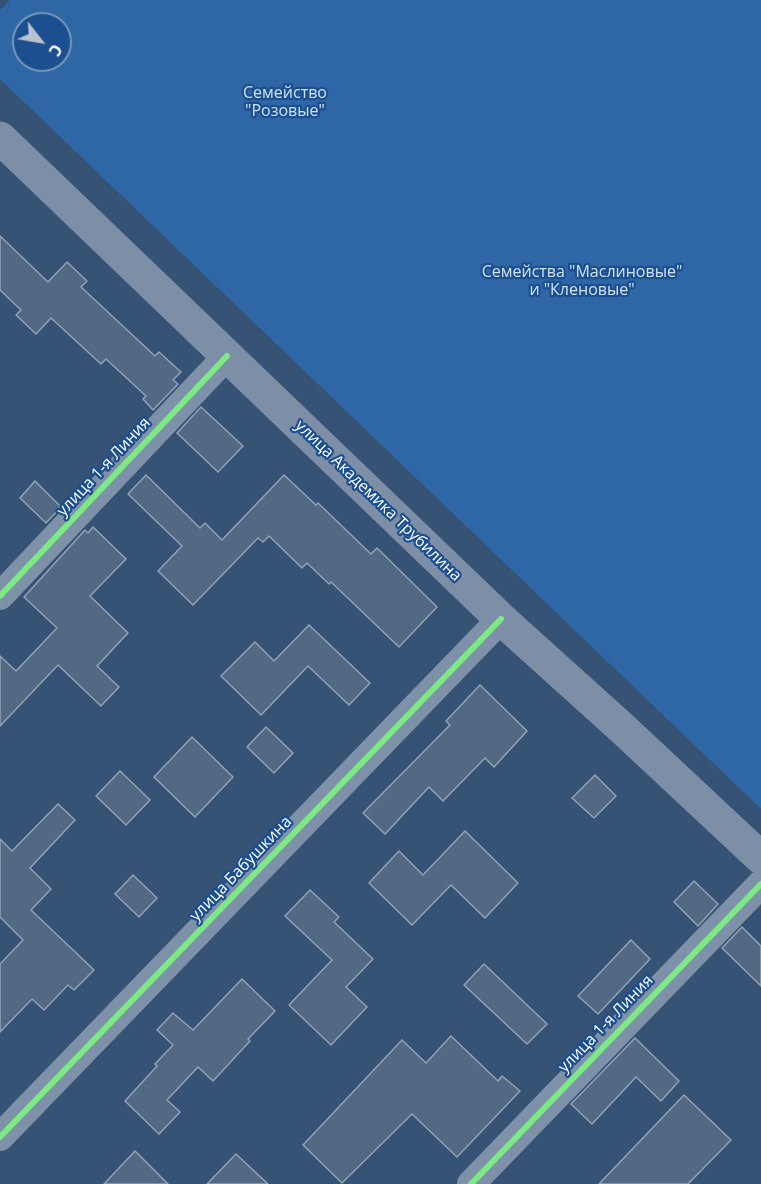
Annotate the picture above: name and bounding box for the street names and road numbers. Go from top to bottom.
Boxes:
street label: улица 1-я Линия [53,414,155,520]
street label: улица Академика Трубилина [291,416,465,586]
street label: улица Бабушкина [186,813,296,925]
street label: улица 1-я Линия [555,971,657,1077]

